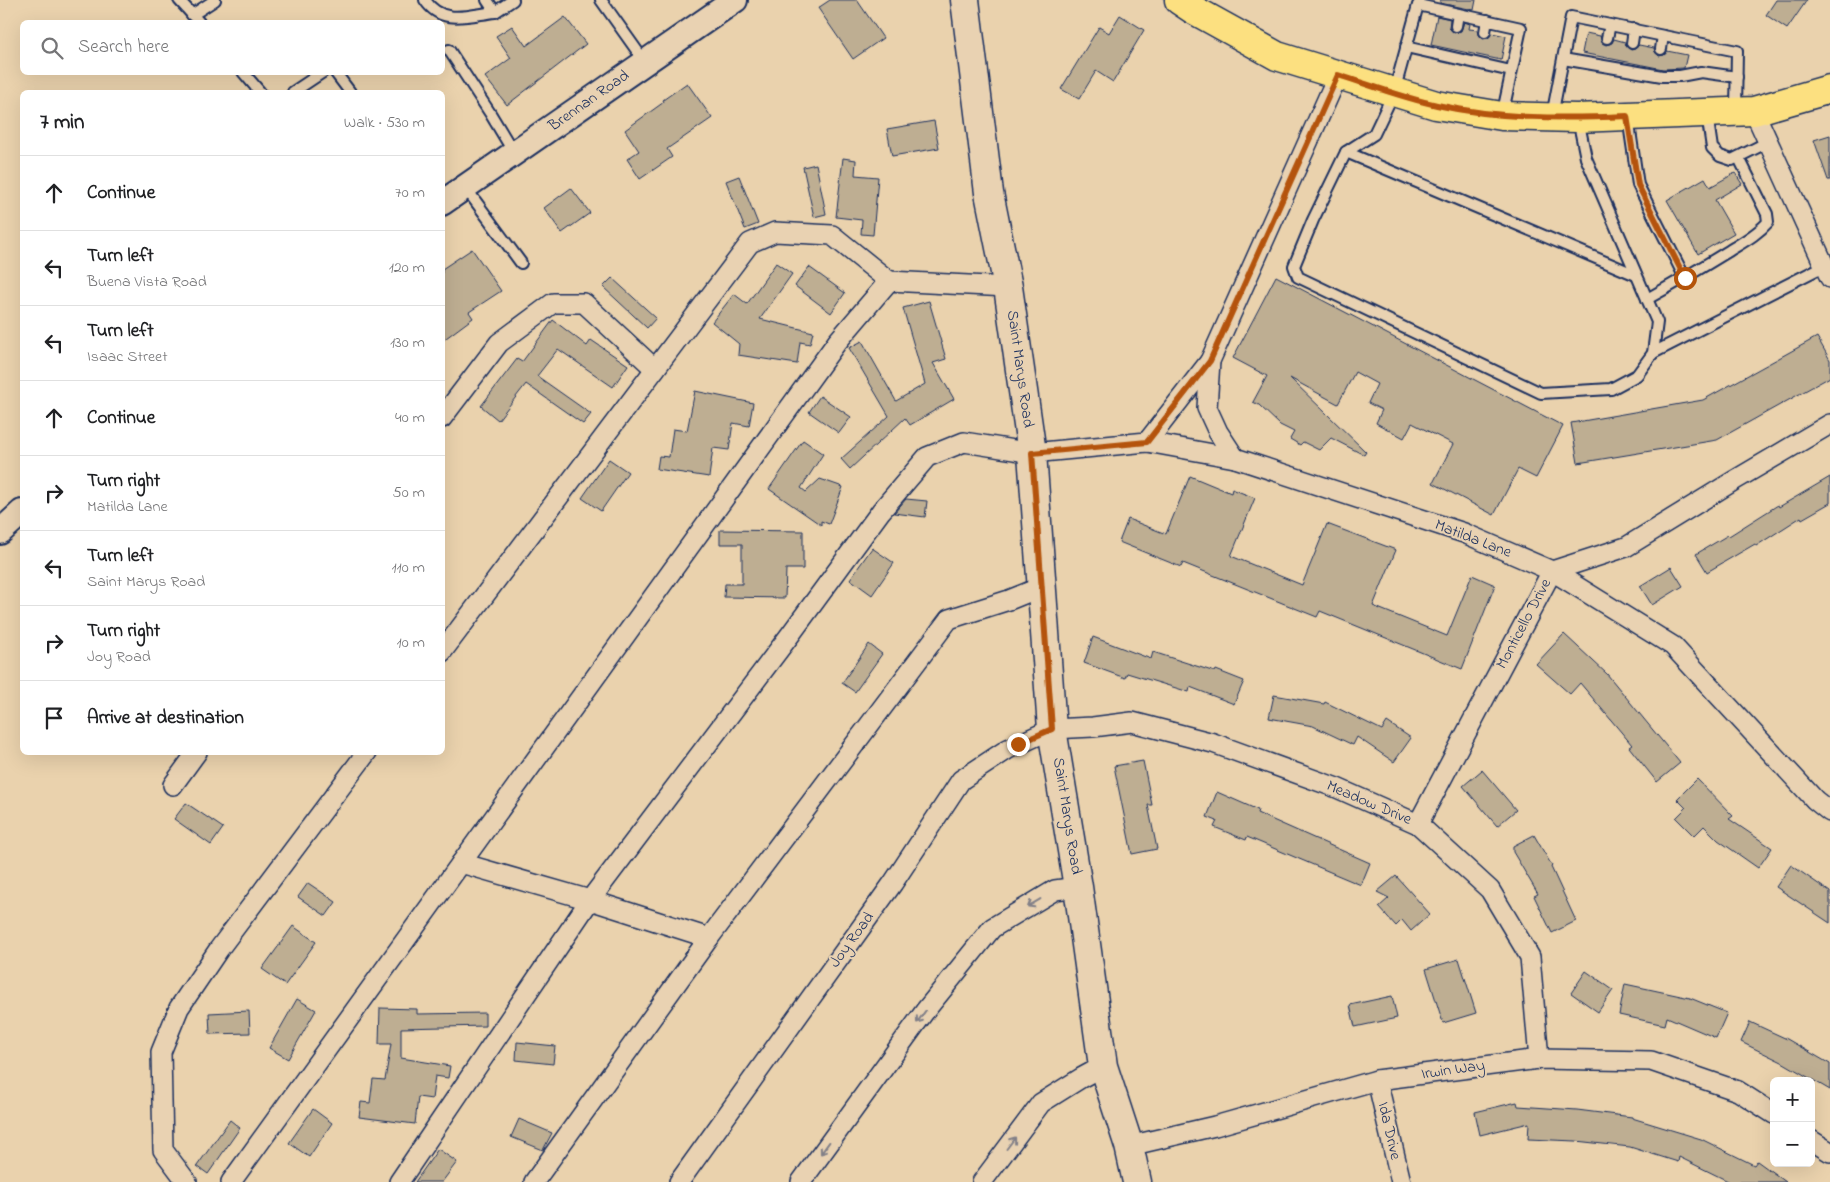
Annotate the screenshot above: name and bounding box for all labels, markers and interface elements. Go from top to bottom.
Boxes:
search box [20,20,445,75]
icon: search [38,34,66,62]
text: Search here [78,34,169,61]
street label: Brennan Road [543,64,634,138]
text: 7 min [40,108,84,138]
text: Walk · 530 m [344,111,425,135]
icon: ahead [40,179,68,207]
text: Continue [87,180,155,207]
text: 70 m [395,181,425,205]
text: Turn left [87,243,154,270]
icon: left [40,254,68,282]
text: 120 m [389,256,425,280]
route start [1674,267,1697,290]
text: Buena Vista Road [87,270,207,294]
street label: Saint Marys Road [1000,309,1040,429]
text: Turn left [87,318,154,345]
icon: left [40,329,68,357]
text: 130 m [390,331,425,355]
text: Isaac Street [87,345,168,369]
icon: ahead [40,404,68,432]
text: Continue [87,405,155,432]
text: 40 m [395,406,425,430]
text: Turn right [87,468,160,495]
icon: right [40,479,68,507]
text: 50 m [393,481,425,505]
text: Matilda Lane [87,495,168,519]
street label: Matilda Lane [1431,513,1516,565]
text: Turn left [87,543,154,570]
icon: left [40,554,68,582]
text: 110 m [391,556,425,580]
text: Saint Marys Road [87,570,205,594]
street label: Monticello Drive [1490,574,1558,674]
text: Turn right [87,618,160,645]
icon: right [40,629,68,657]
text: 10 m [397,631,425,655]
text: Joy Road [87,645,151,669]
icon: arrive [40,704,68,732]
text: Arrive at destination [87,705,244,732]
route end [1007,733,1030,756]
street label: Saint Marys Road [1046,756,1088,876]
street label: Meadow Drive [1323,774,1416,832]
one-way arrow [1027,898,1041,908]
street label: Joy Road [824,907,880,973]
one-way arrow [916,1010,926,1024]
street label: Irwin Way [1420,1054,1486,1086]
map controls [1770,1077,1815,1167]
button: + [1770,1077,1815,1122]
street label: Ida Drive [1371,1100,1407,1163]
button: − [1770,1122,1815,1167]
one-way arrow [1006,1137,1017,1150]
one-way arrow [820,1141,830,1155]

